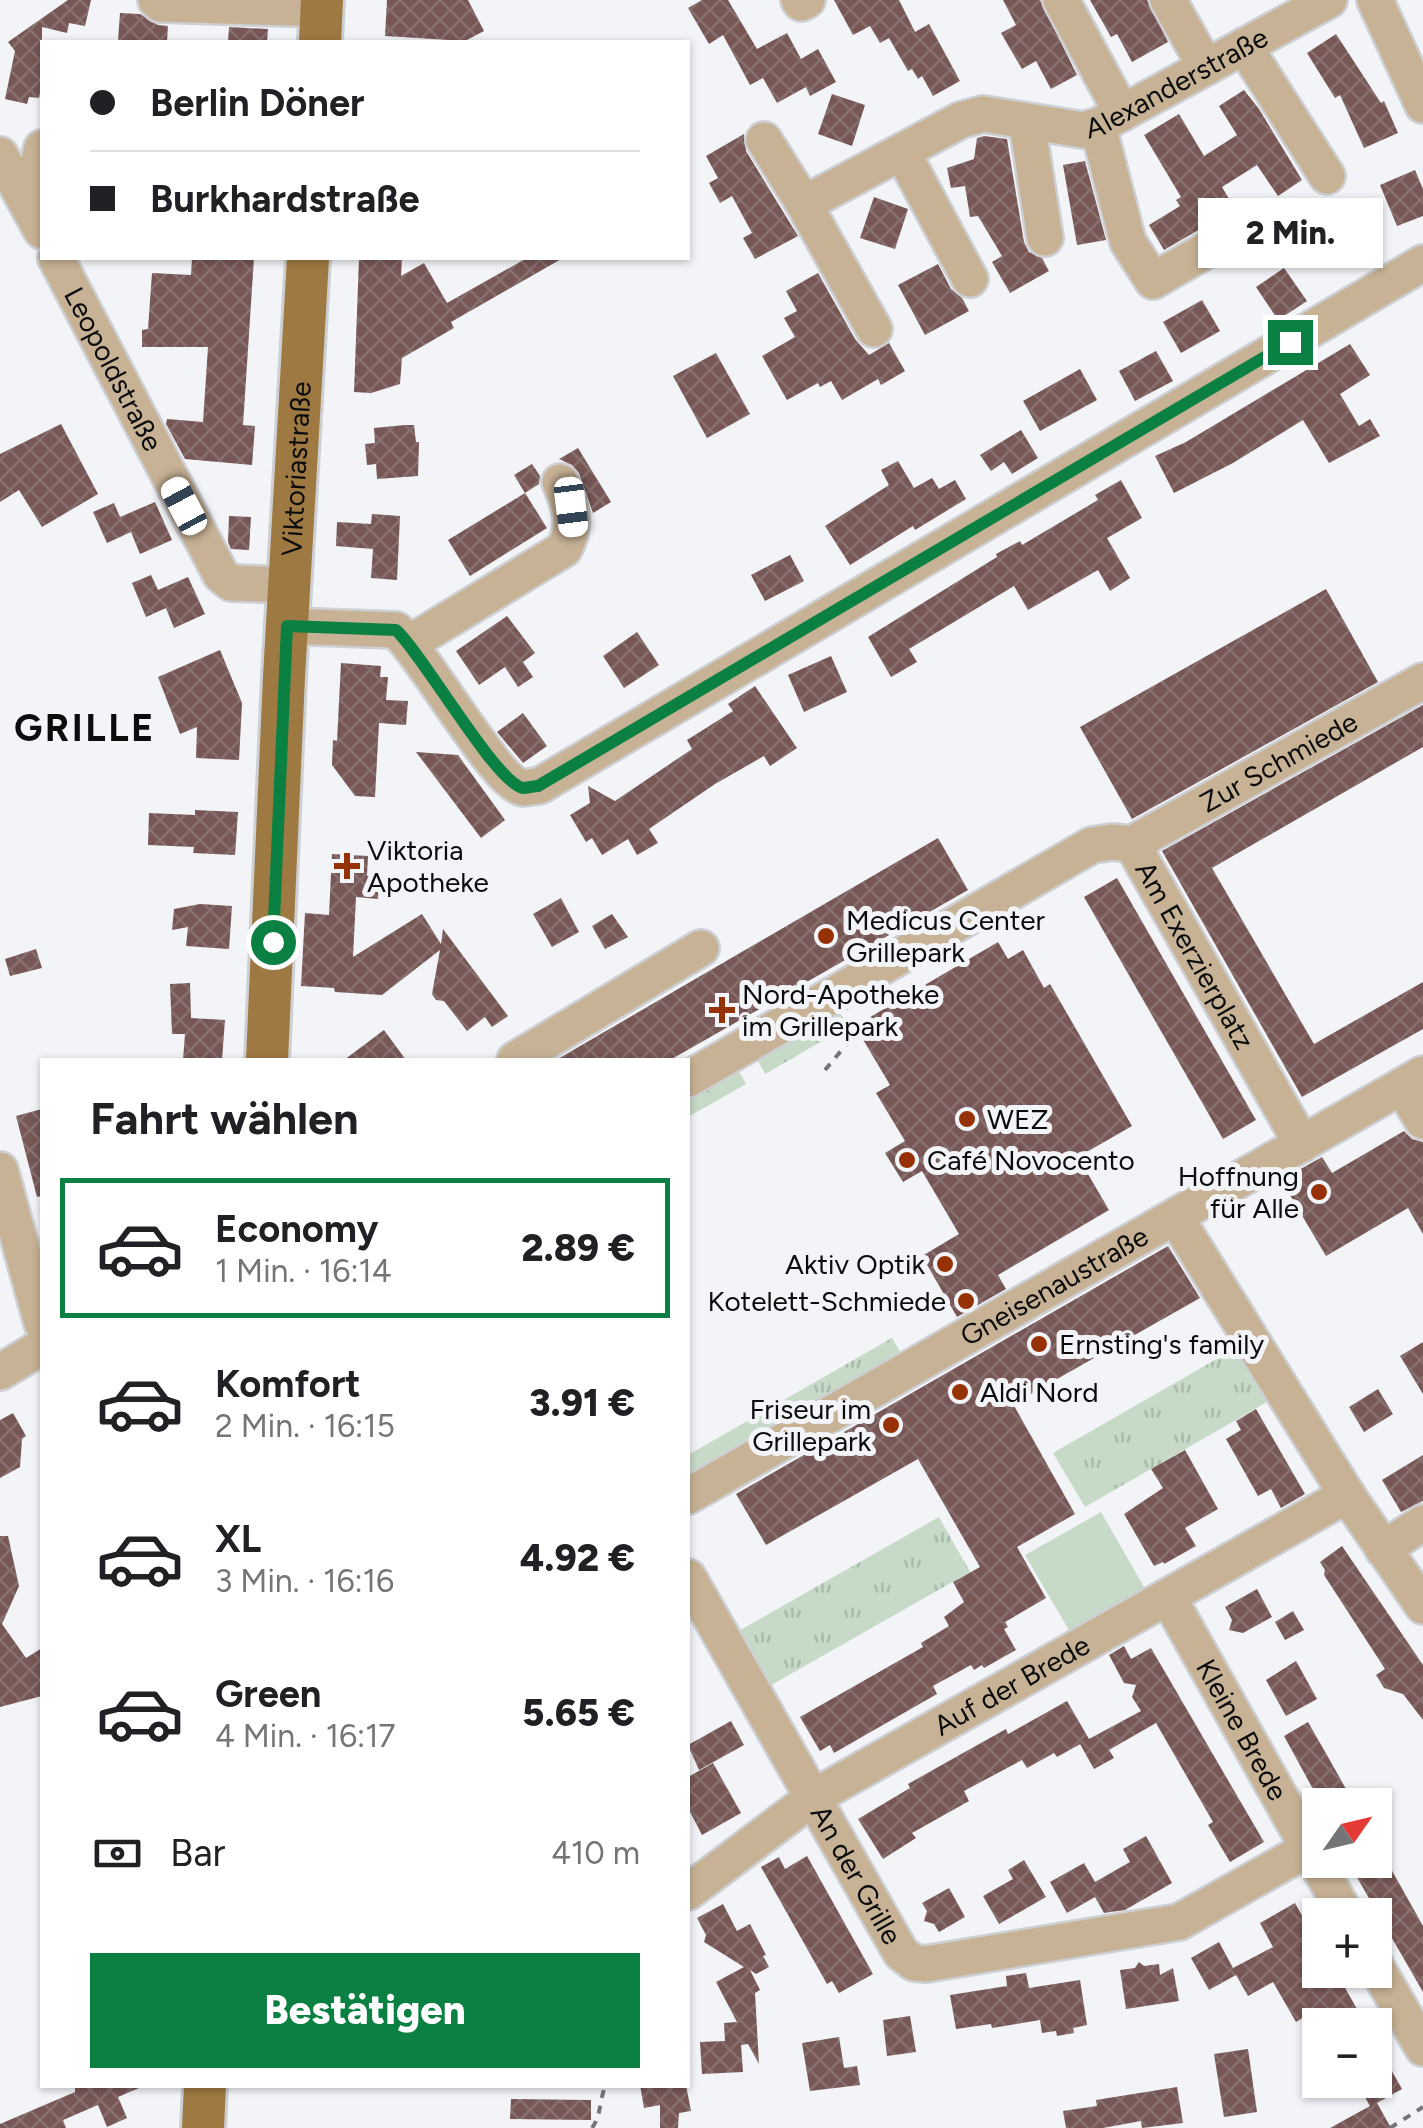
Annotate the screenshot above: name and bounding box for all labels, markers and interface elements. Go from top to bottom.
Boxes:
street label: Alexanderstraße [1082,20,1273,146]
text: Berlin Döner [150,80,364,126]
text: Burkhardstraße [150,176,420,222]
callout: 2 Min. [1198,197,1382,267]
text: 2 Min. [1246,214,1335,252]
street label: Leopoldstraße [57,281,170,457]
route end [1268,320,1313,365]
street label: Viktoriastraße [274,380,318,557]
car [157,472,211,540]
car [552,475,590,539]
street label: Zur Schmiede [1194,704,1363,820]
district label: GRILLE [14,705,156,751]
place label: Viktoria Apotheke [367,833,489,899]
marker: Viktoria Apotheke [336,855,358,877]
street label: Am Exerzierplatz [1128,855,1262,1055]
place label: Medicus Center Grillepark [846,903,1046,969]
route start [251,920,296,965]
marker: Medicus Center Grillepark [815,925,837,947]
place label: Nord-Apotheke im Grillepark [742,977,939,1043]
marker: Nord-Apotheke im Grillepark [711,999,733,1021]
text: Fahrt wählen [90,1091,359,1145]
place label: WEZ [987,1102,1048,1136]
marker: WEZ [956,1108,978,1130]
place label: Café Novocento [927,1143,1135,1177]
marker: Café Novocento [896,1149,918,1171]
place label: Hoffnung für Alle [1178,1159,1299,1225]
marker: Hoffnung für Alle [1308,1181,1330,1203]
icon: car [95,1203,185,1293]
text: Economy [215,1206,378,1252]
street label: Gneisenaustraße [954,1219,1154,1353]
text: 2.89 € [521,1225,635,1271]
place label: Aktiv Optik [785,1247,925,1281]
text: 1 Min. · 16:14 [215,1252,392,1290]
marker: Aktiv Optik [934,1253,956,1275]
place label: Kotelett-Schmiede [708,1284,946,1318]
marker: Kotelett-Schmiede [955,1290,977,1312]
place label: Ernsting's family [1059,1327,1264,1361]
marker: Ernsting's family [1028,1333,1050,1355]
icon: car [95,1358,185,1448]
text: Komfort [215,1361,361,1407]
place label: Aldi Nord [980,1375,1099,1409]
text: 3.91 € [529,1380,635,1426]
marker: Aldi Nord [949,1381,971,1403]
place label: Friseur im Grillepark [749,1392,871,1458]
text: 2 Min. · 16:15 [215,1407,395,1445]
marker: Friseur im Grillepark [880,1414,902,1436]
icon: car [95,1513,185,1603]
text: XL [215,1516,261,1562]
text: 4.92 € [520,1535,635,1581]
text: 3 Min. · 16:16 [215,1562,394,1600]
street label: Auf der Brede [928,1627,1096,1743]
street label: Kleine Brede [1189,1653,1295,1806]
icon: car [95,1668,185,1758]
text: Green [215,1671,321,1717]
text: 5.65 € [522,1690,635,1736]
text: 4 Min. · 16:17 [215,1717,396,1755]
north arrow [1302,1788,1392,1878]
map controls [1302,1788,1392,2098]
street label: An der Grille [804,1799,909,1950]
icon: cash [90,1826,145,1881]
text: Bar [170,1830,225,1876]
text: 410 m [551,1834,640,1872]
button: + [1302,1898,1392,1988]
button: Bestätigen [90,1953,640,2068]
button: − [1302,2008,1392,2098]

